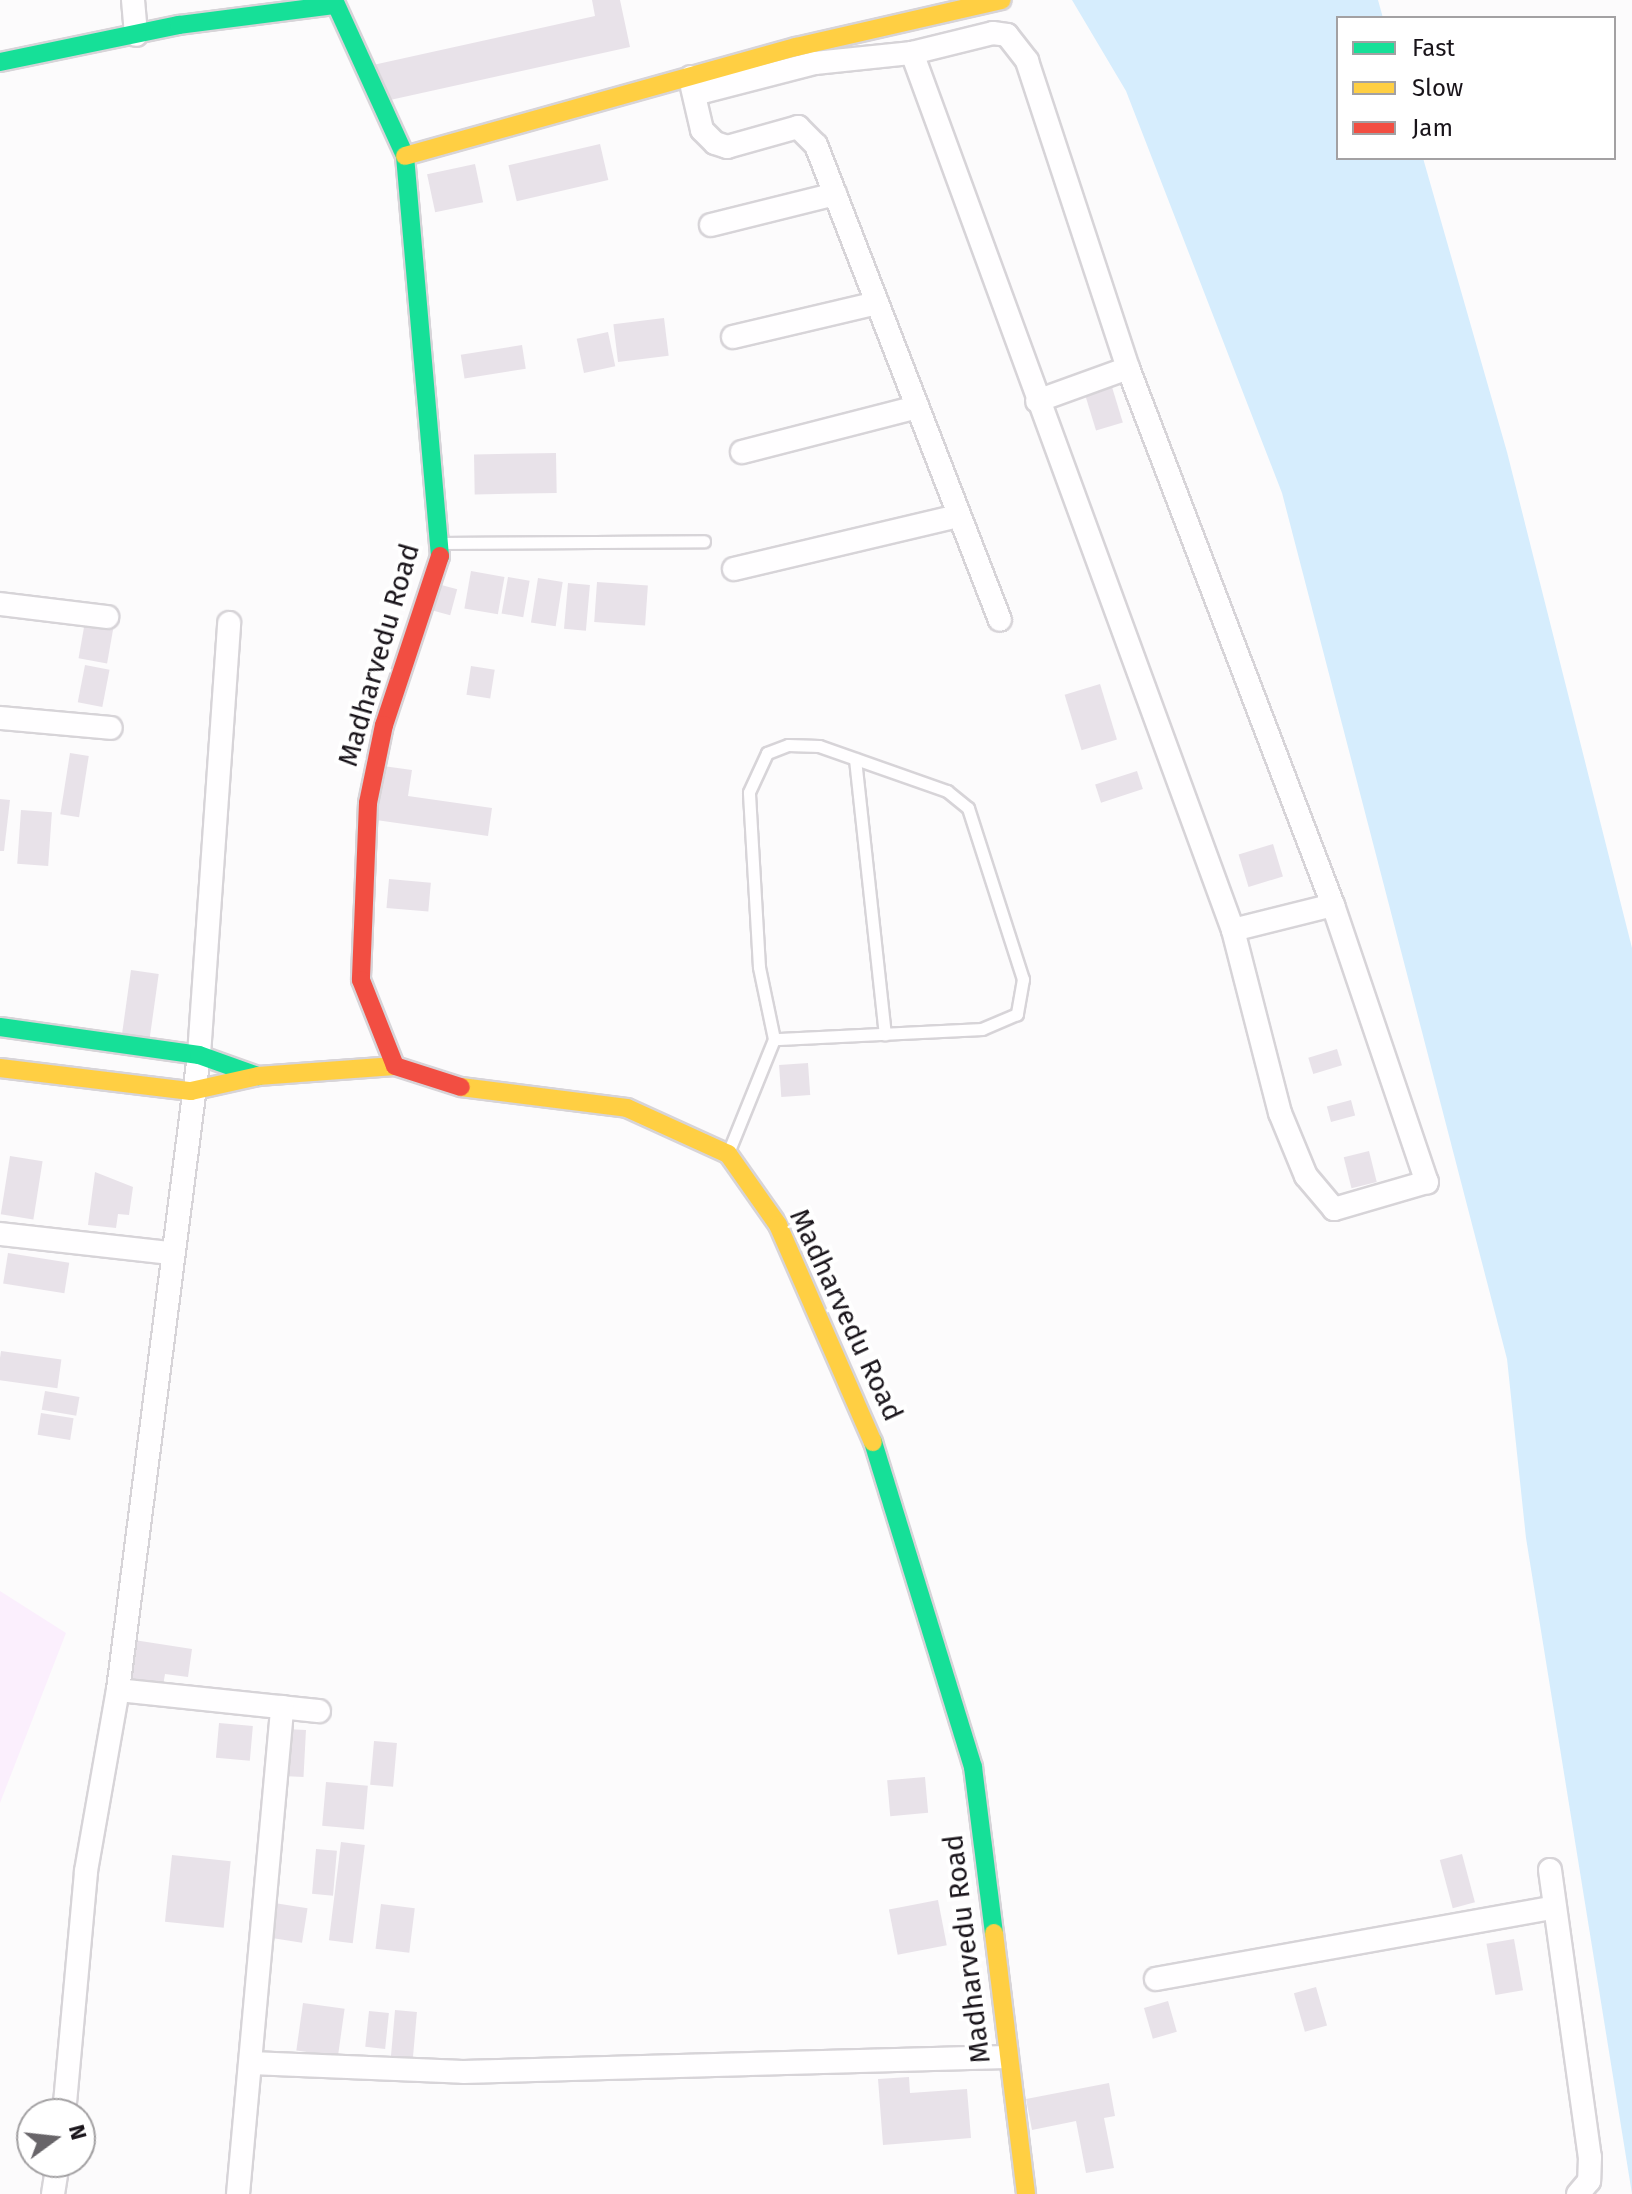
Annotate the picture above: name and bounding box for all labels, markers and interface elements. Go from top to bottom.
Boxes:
legend [1336,16,1616,160]
text: Fast [1412,34,1455,62]
text: Slow [1412,74,1463,102]
text: Jam [1412,114,1453,142]
street label: Madharvedu Road [331,540,427,770]
street label: Madharvedu Road [782,1204,910,1426]
street label: Madharvedu Road [936,1833,998,2065]
north arrow [16,2098,96,2178]
text: N [63,2122,93,2143]

